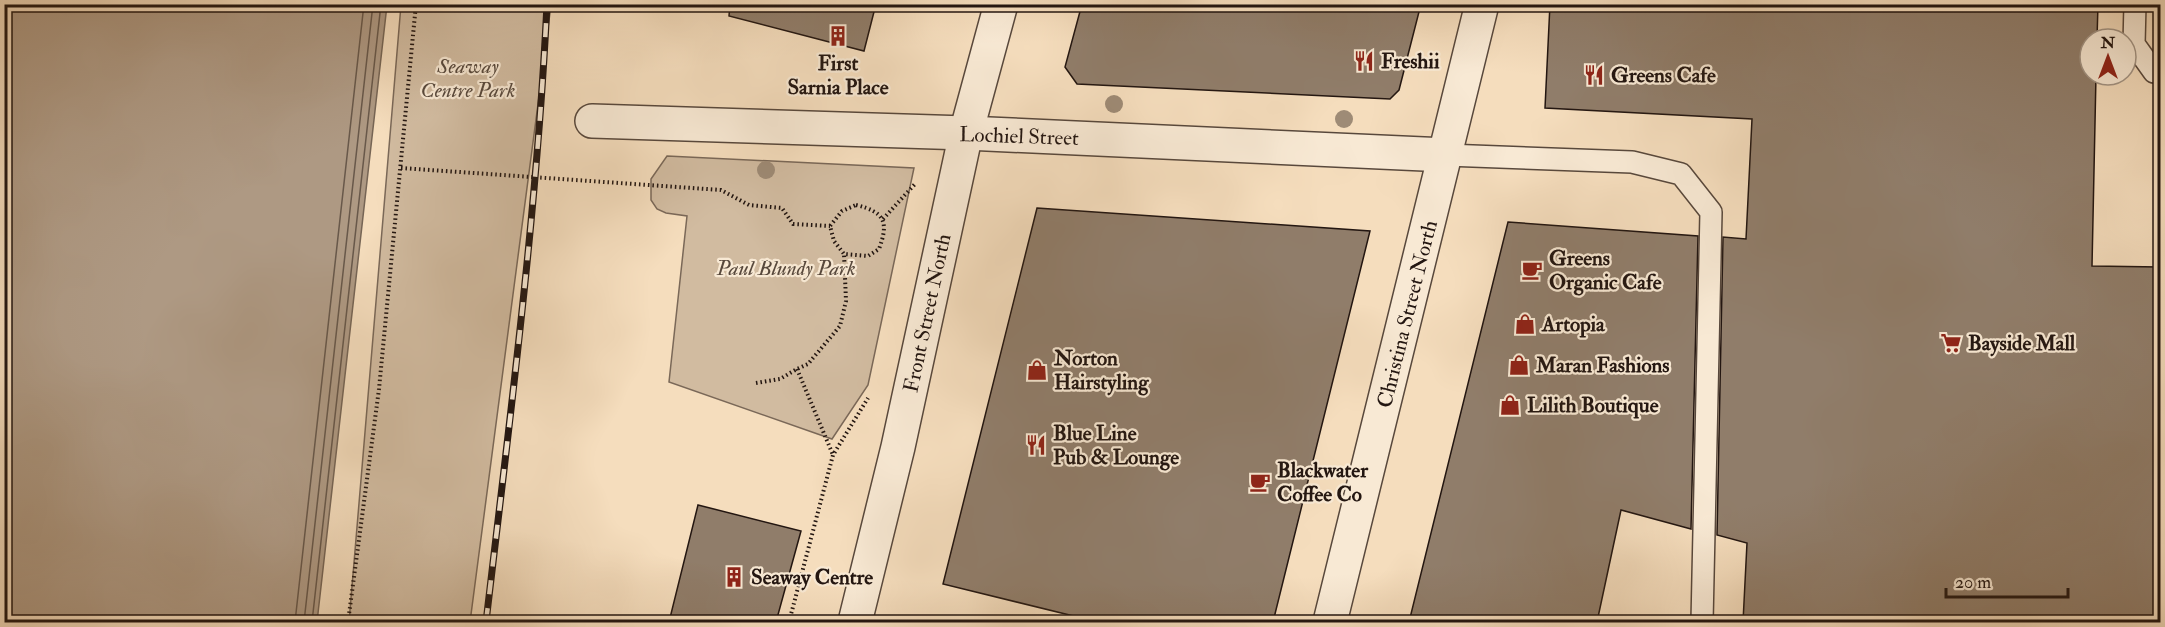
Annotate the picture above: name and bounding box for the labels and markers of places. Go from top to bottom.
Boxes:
building icon: First Sarnia Place [826,24,850,48]
place label: Freshii [1381,48,1440,75]
restaurant icon: Freshii [1352,49,1376,73]
place label: First Sarnia Place [787,50,889,101]
place label: Greens Cafe [1611,62,1716,89]
restaurant icon: Greens Cafe [1582,63,1606,87]
place label: Greens Organic Cafe [1549,245,1662,296]
cafe icon: Greens Organic Cafe [1520,258,1544,282]
place label: Artopia [1541,311,1606,338]
shop icon: Artopia [1513,312,1537,336]
place label: Bayside Mall [1968,330,2076,357]
supermarket icon: Bayside Mall [1939,331,1963,355]
place label: Norton Hairstyling [1053,345,1149,396]
place label: Maran Fashions [1535,352,1670,379]
shop icon: Maran Fashions [1507,353,1531,377]
shop icon: Norton Hairstyling [1025,358,1049,382]
place label: Lilith Boutique [1527,392,1659,419]
shop icon: Lilith Boutique [1498,393,1522,417]
place label: Blue Line Pub & Lounge [1053,420,1179,471]
restaurant icon: Blue Line Pub & Lounge [1024,433,1048,457]
place label: Blackwater Coffee Co [1277,457,1369,508]
cafe icon: Blackwater Coffee Co [1248,470,1272,494]
place label: Seaway Centre [751,564,873,591]
building icon: Seaway Centre [722,565,746,589]

